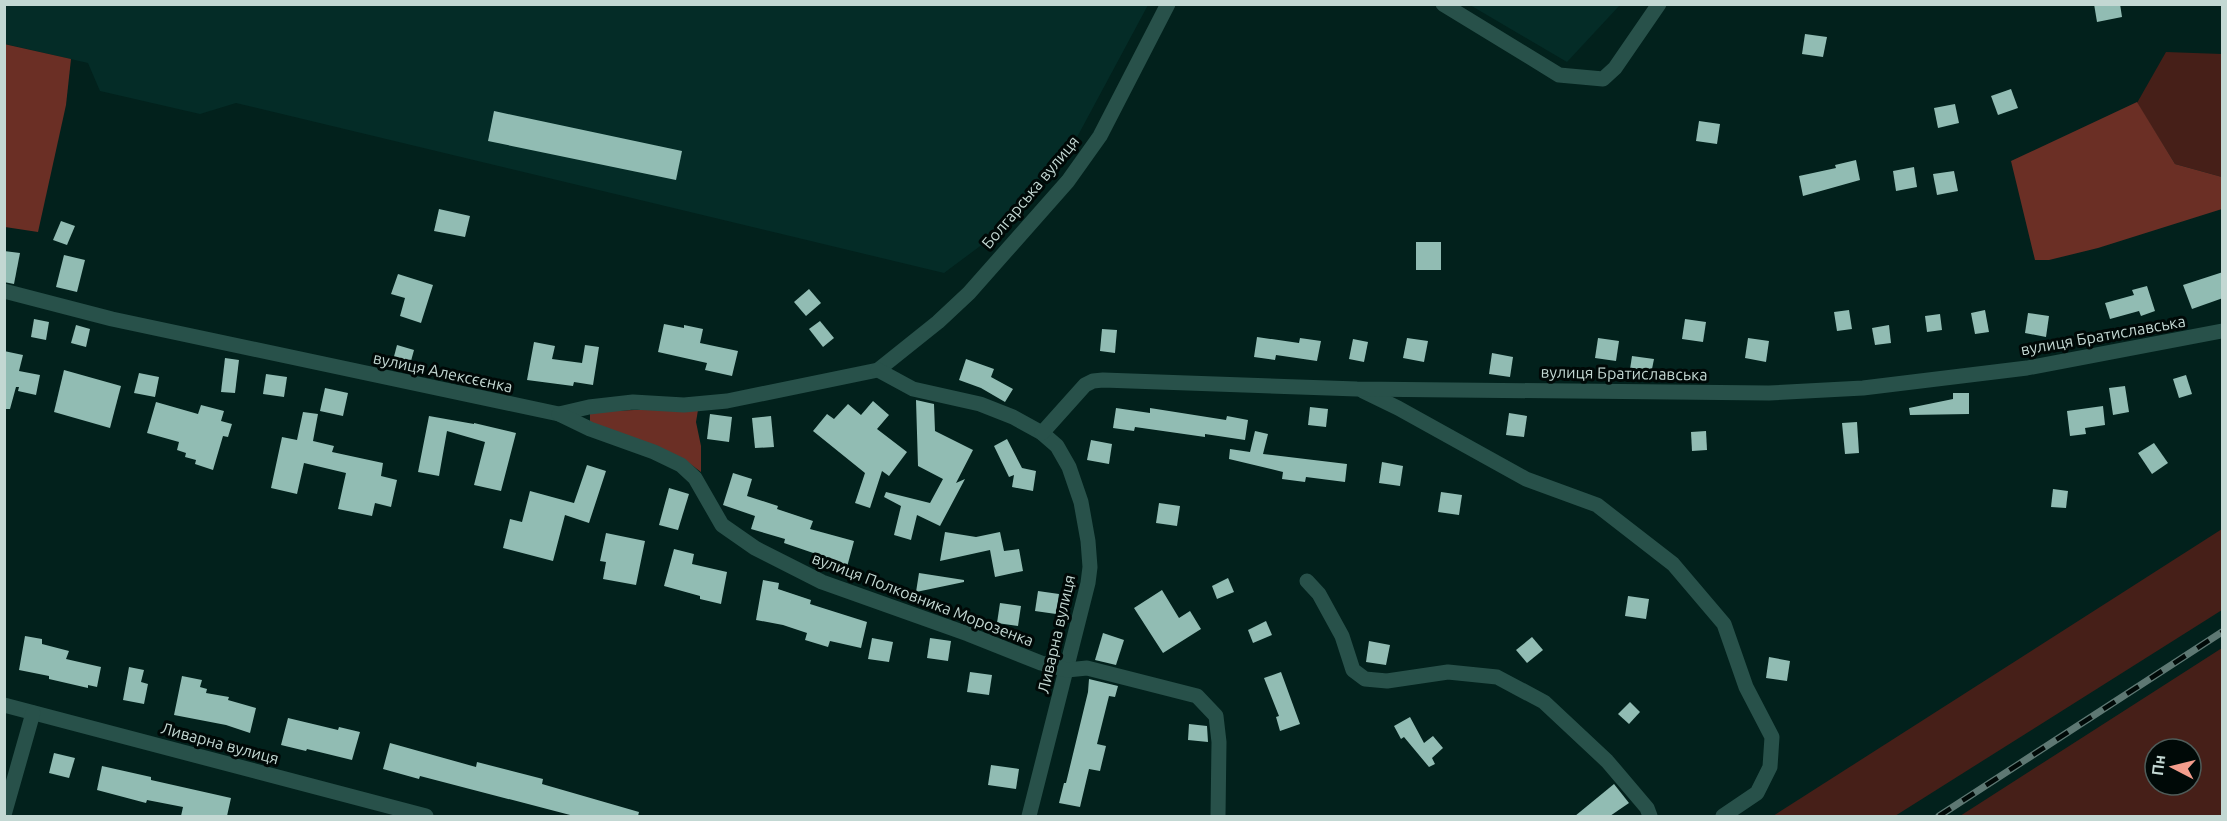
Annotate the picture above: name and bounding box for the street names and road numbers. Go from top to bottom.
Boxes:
street label: Болгарська вулиця [978,132,1082,252]
street label: вулиця Братиславська [2019,312,2187,358]
street label: вулиця Алексєєнка [372,348,514,396]
street label: вулиця Братиславська [1540,363,1708,383]
street label: вулиця Полковника Морозенка [810,548,1036,650]
street label: Ливарна вулиця [1034,573,1078,695]
street label: Ливарна вулиця [159,719,281,767]

